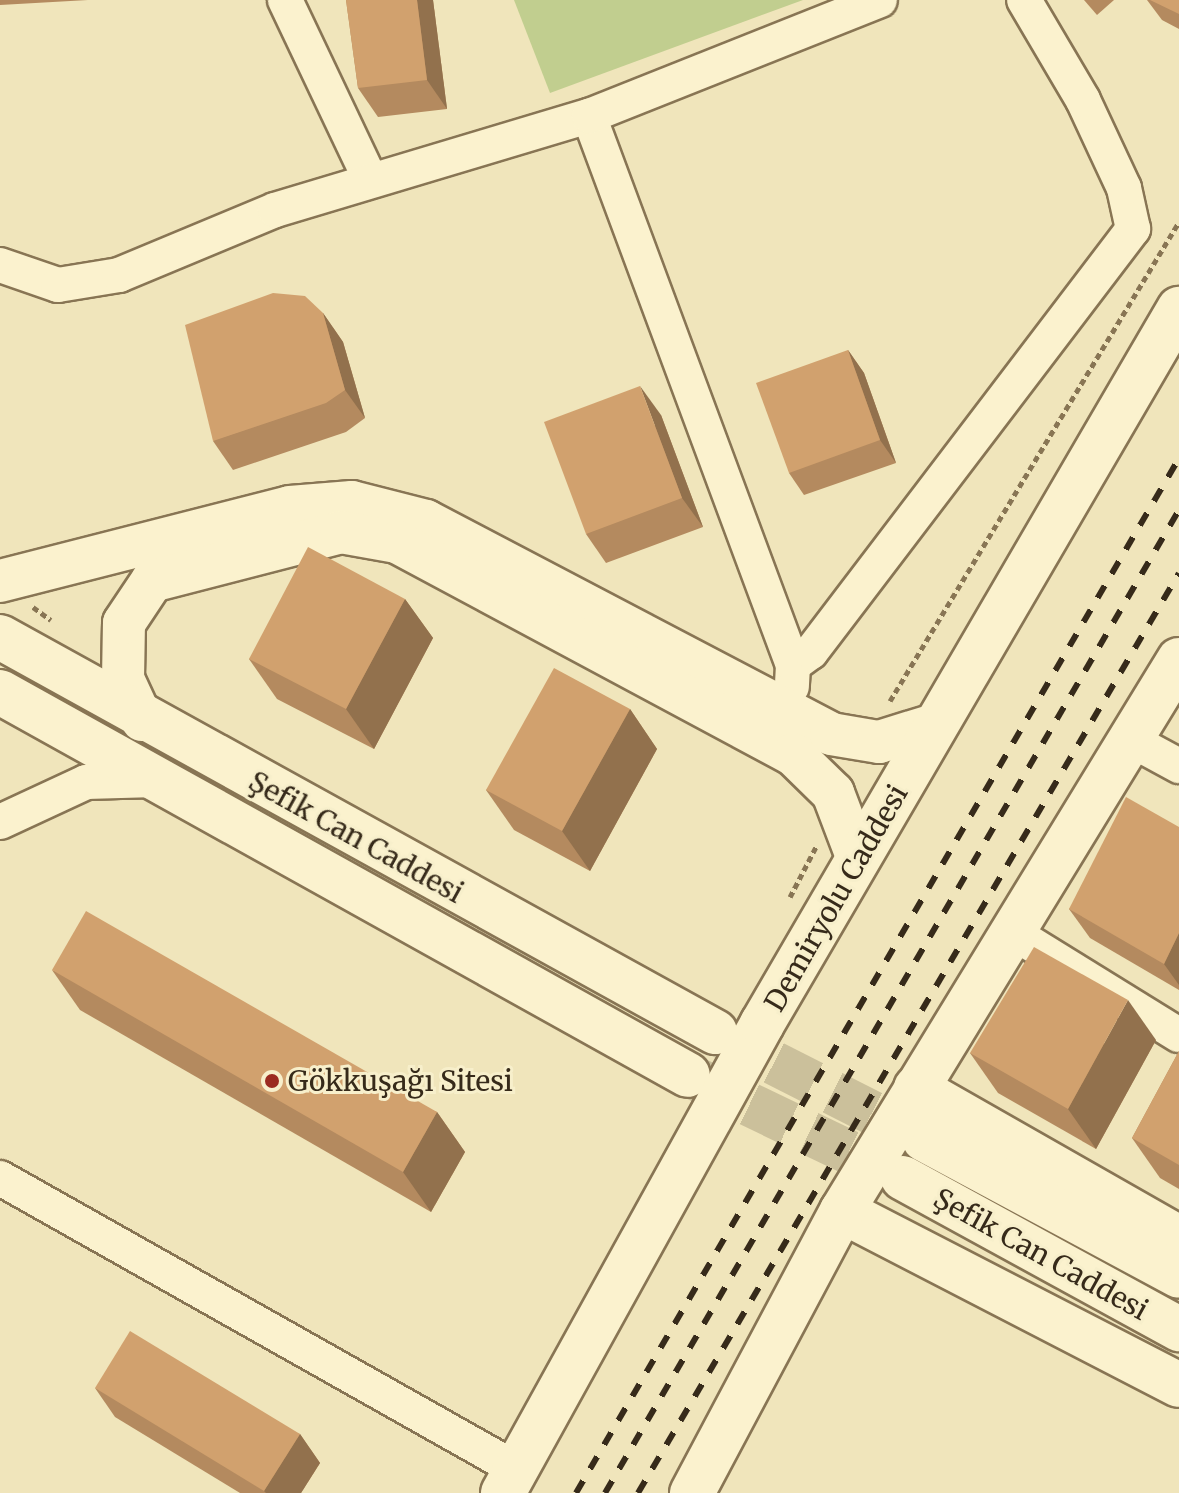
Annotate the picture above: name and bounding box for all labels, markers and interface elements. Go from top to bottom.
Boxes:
street label: Şefik Can Caddesi [243,764,469,910]
street label: Demiryolu Caddesi [757,779,915,1017]
place label: Gökkuşağı Sitesi [288,1064,513,1098]
marker: Gökkuşağı Sitesi [263,1072,281,1090]
street label: Şefik Can Caddesi [928,1181,1154,1327]

